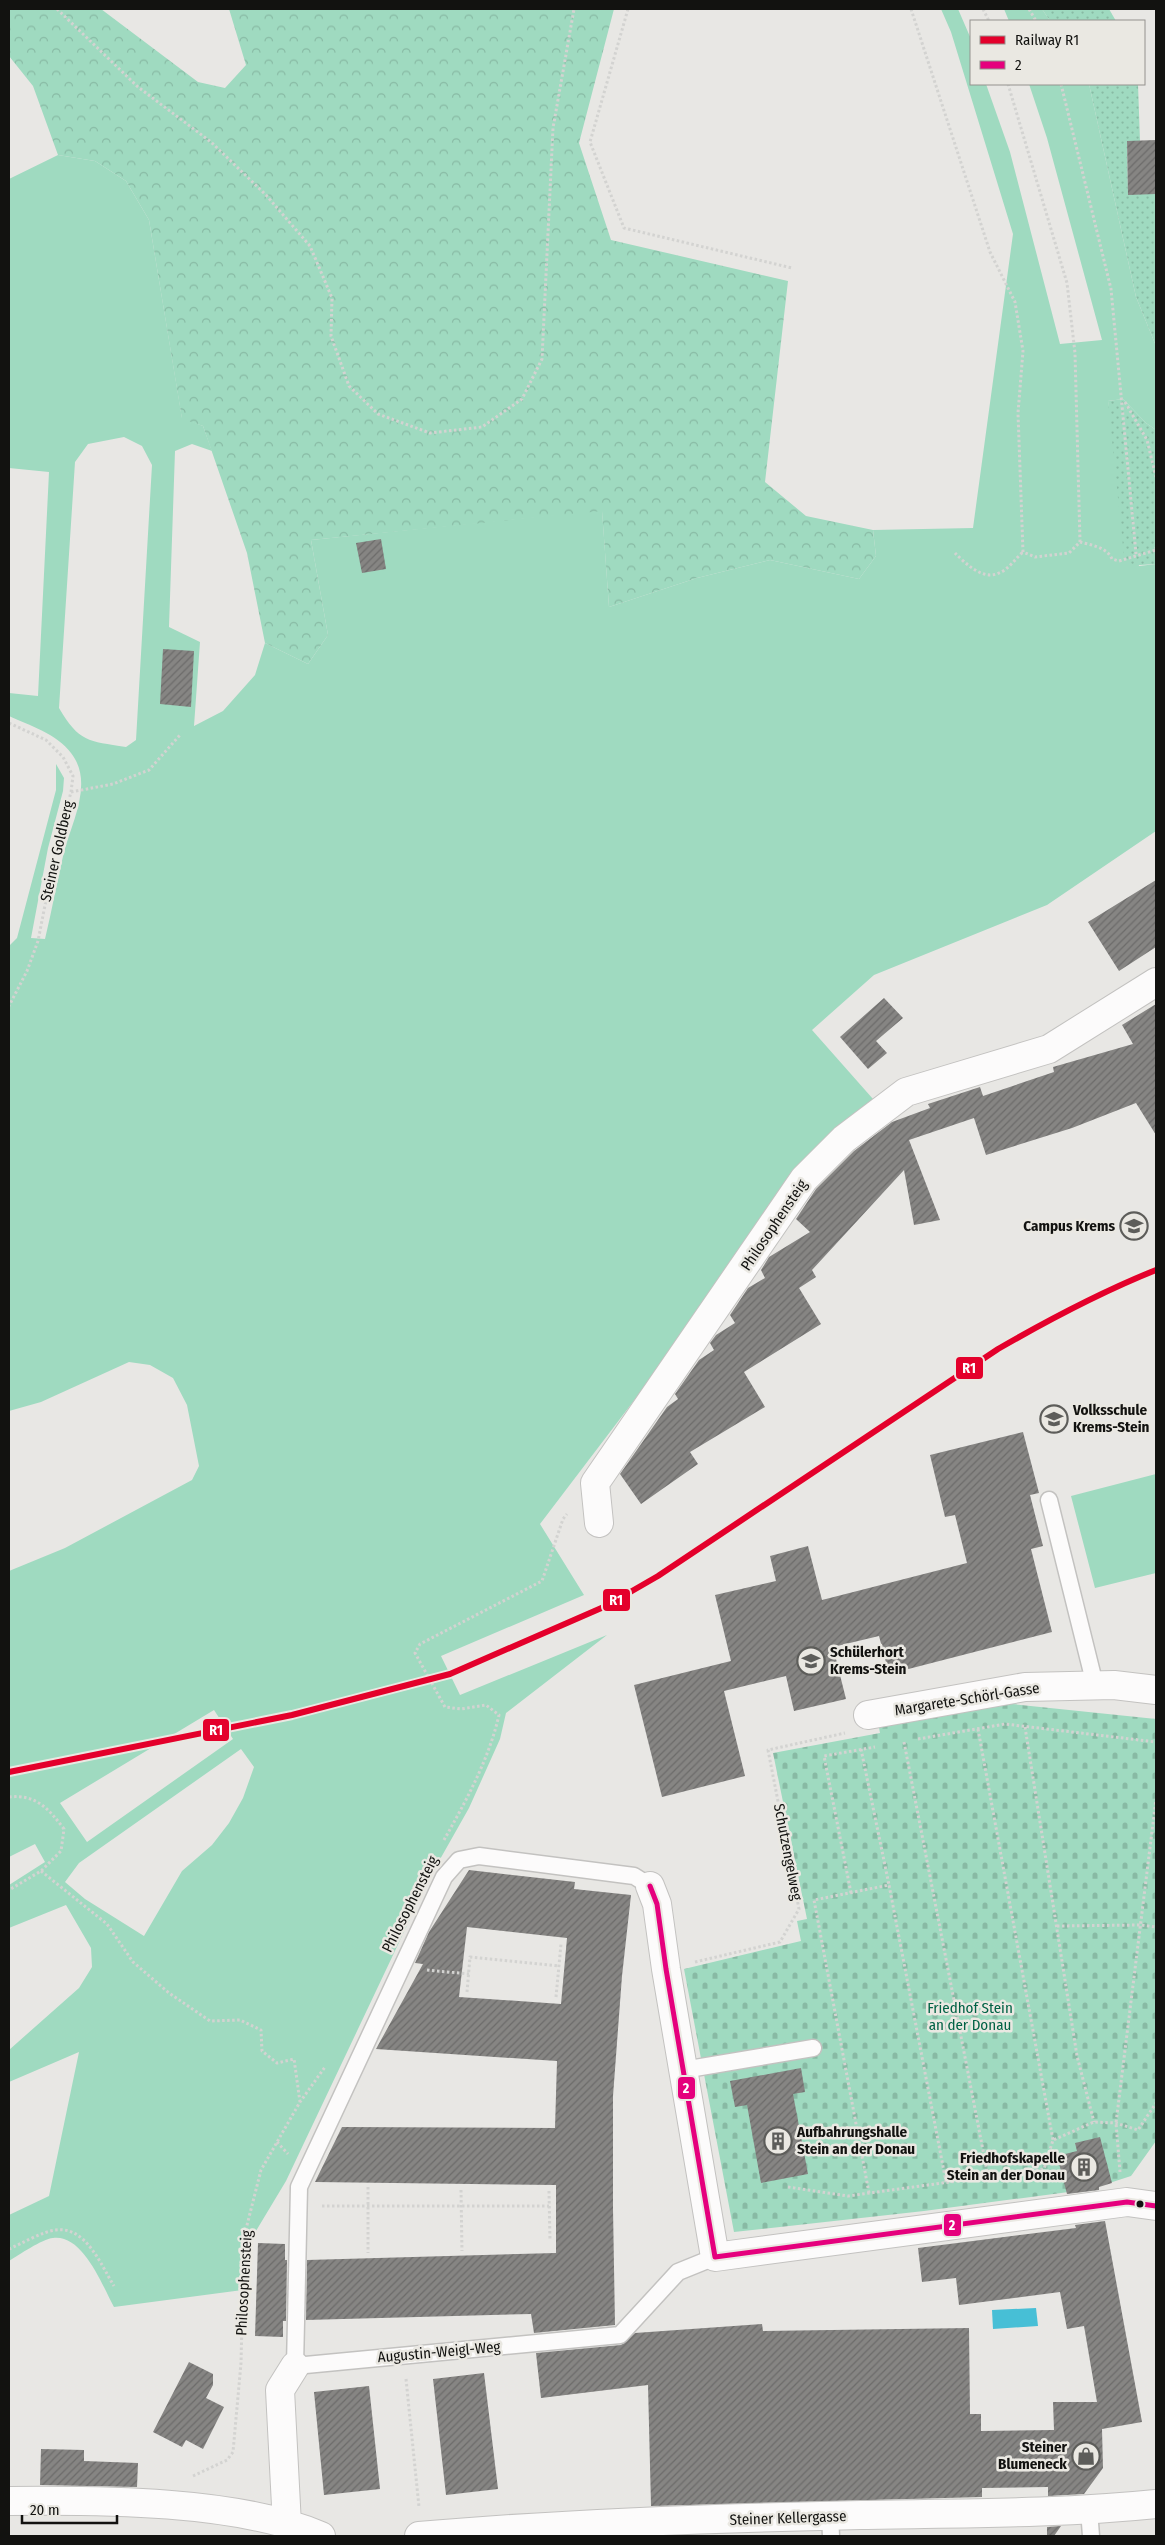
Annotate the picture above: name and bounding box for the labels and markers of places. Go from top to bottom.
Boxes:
school or university icon: Campus Krems [1119,1211,1149,1241]
place label: Campus Krems [1023,1217,1115,1235]
place label: Volksschule Krems-Stein [1072,1401,1150,1436]
school or university icon: Volksschule Krems-Stein [1039,1404,1069,1434]
place label: Schülerhort Krems-Stein [830,1643,907,1678]
school or university icon: Schülerhort Krems-Stein [796,1646,826,1676]
place label: Aufbahrungshalle Stein an der Donau [796,2123,915,2158]
building icon: Aufbahrungshalle Stein an der Donau [763,2126,793,2156]
place label: Friedhofskapelle Stein an der Donau [947,2149,1065,2184]
building icon: Friedhofskapelle Stein an der Donau [1069,2152,1099,2182]
unlabelled marker [1135,2199,1145,2209]
place label: Steiner Blumeneck [998,2438,1068,2473]
shop icon: Steiner Blumeneck [1071,2441,1101,2471]

